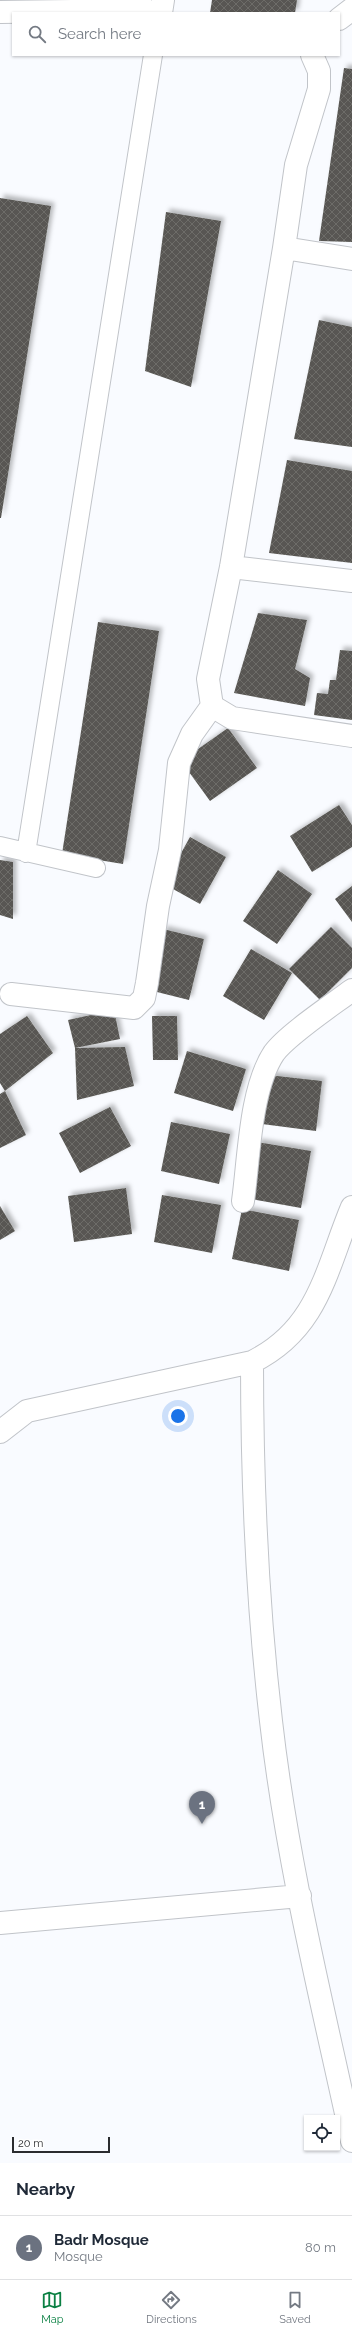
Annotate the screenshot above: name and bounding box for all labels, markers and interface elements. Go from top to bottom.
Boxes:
search box [12,12,340,56]
icon: search [26,23,48,45]
text: Search here [58,25,141,43]
your location [168,1406,188,1426]
pin: 1 [189,1791,215,1824]
map controls [304,2115,340,2151]
button: locate [304,2115,340,2151]
scale bar [12,2135,110,2154]
text: 20 m [18,2137,43,2150]
text: Nearby [16,2179,75,2199]
text: Badr Mosque [54,2231,149,2249]
text: 1 [26,2240,32,2255]
text: 80 m [305,2240,336,2255]
text: Mosque [54,2249,103,2264]
tab: Map [41,2289,64,2326]
tab: Directions [146,2289,197,2326]
tab: Saved [279,2289,311,2326]

